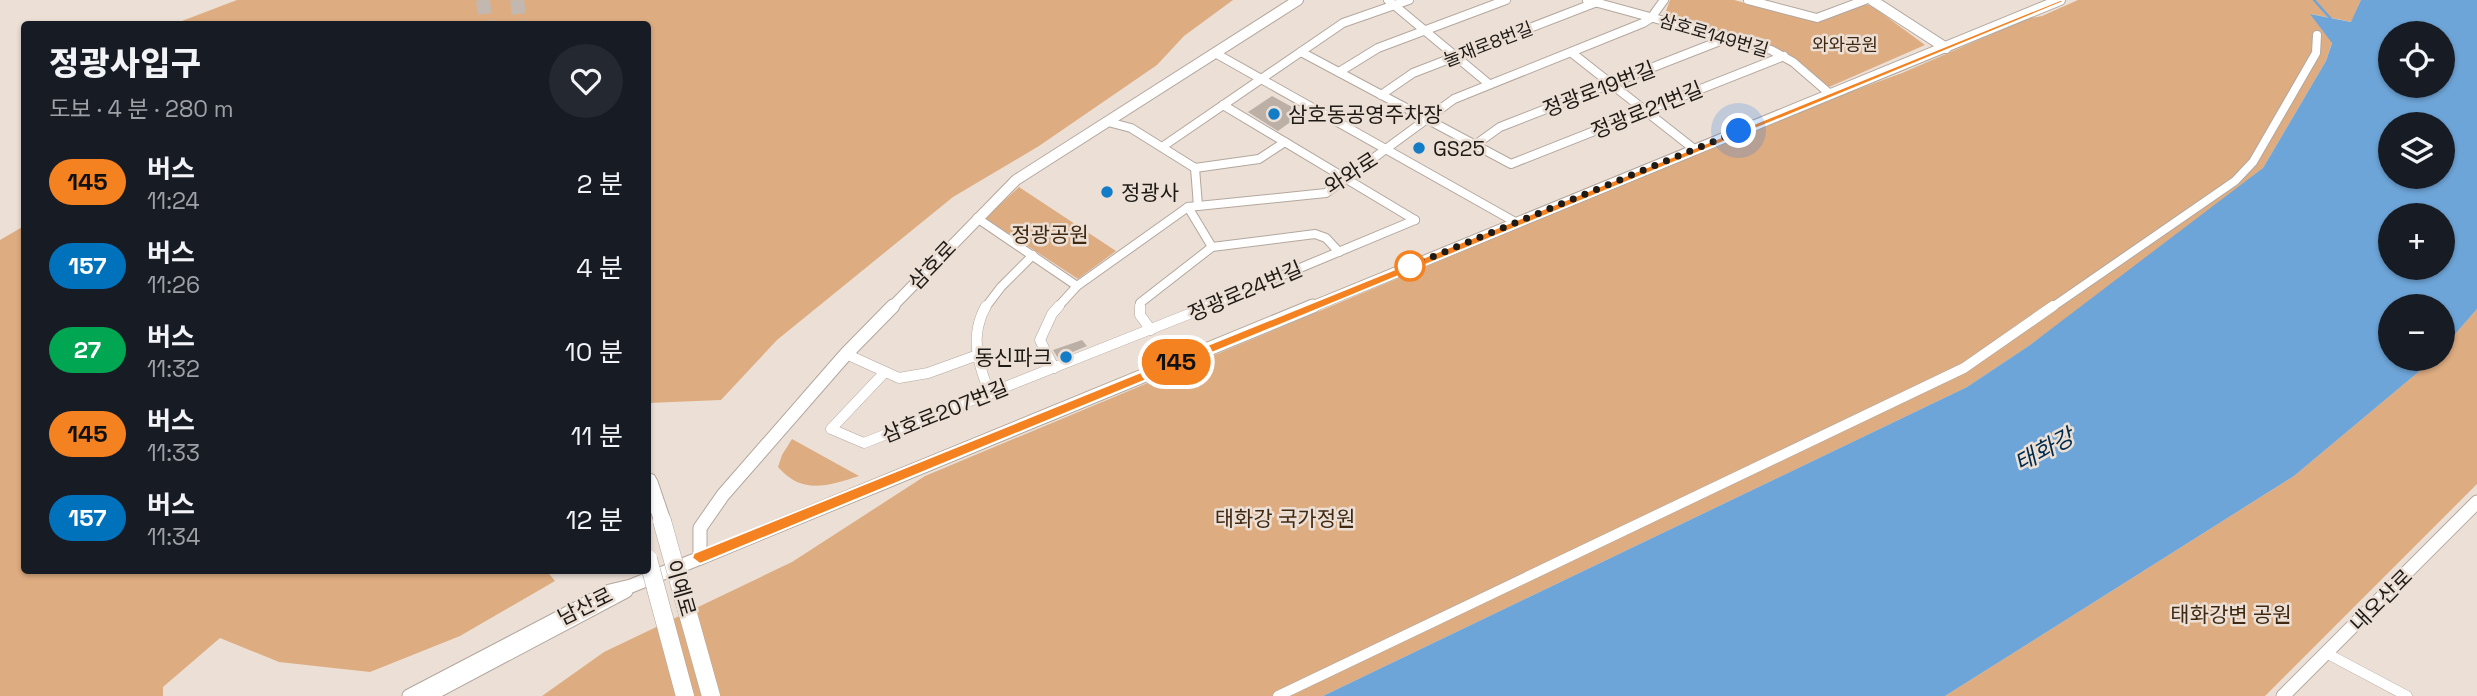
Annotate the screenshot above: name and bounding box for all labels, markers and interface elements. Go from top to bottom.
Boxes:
street label: 삼호로149번길 [1657,8,1771,62]
street label: 눌재로8번길 [1440,16,1536,72]
map controls [2378,21,2455,371]
button: locate [2378,21,2455,98]
park label: 와와공원 [1812,33,1878,56]
text: 정광사입구 [49,43,201,85]
button: heart [549,44,623,118]
street label: 정광로19번길 [1539,55,1659,123]
street label: 정광로21번길 [1587,75,1707,145]
text: 도보 · 4 분 · 280 m [49,94,234,124]
place label: 삼호동공영주차장 [1288,101,1443,128]
marker: 삼호동공영주차장 [1266,106,1282,122]
button: layers [2378,112,2455,189]
your location [1721,113,1756,148]
place label: GS25 [1433,135,1485,162]
marker: GS25 [1411,140,1427,156]
street label: 와와로 [1319,146,1383,200]
text: 버스 [147,152,195,186]
text: 145 [67,166,108,197]
text: 2 분 [577,167,623,201]
place label: 정광사 [1121,179,1179,206]
marker: 정광사 [1099,184,1115,200]
text: 11:24 [147,186,200,216]
button: + [2378,203,2455,280]
park label: 정광공원 [1011,221,1089,248]
street label: 삼호로 [902,235,962,295]
text: 버스 [147,236,195,270]
text: 157 [68,250,107,281]
text: 4 분 [576,251,623,285]
unlabelled marker [1395,251,1425,281]
street label: 정광로24번길 [1184,255,1306,327]
text: 11:26 [147,270,200,300]
button: − [2378,294,2455,371]
text: 버스 [147,320,195,354]
text: 27 [74,334,101,365]
text: 10 분 [565,335,623,369]
line badge: 145 [1136,339,1216,385]
place label: 동신파크 [975,344,1052,371]
text: 145 [1156,346,1196,377]
marker: 동신파크 [1058,349,1074,365]
text: 11:32 [147,354,200,384]
street label: 삼호로207번길 [878,373,1012,449]
text: 버스 [147,404,195,438]
text: 145 [67,418,108,449]
text: 11 분 [571,419,623,453]
water label: 태화강 [2009,421,2082,478]
text: 11:33 [147,438,200,468]
text: 버스 [147,488,195,522]
text: 157 [68,502,107,533]
text: 12 분 [566,503,623,537]
park label: 태화강 국가정원 [1215,505,1355,532]
text: 11:34 [147,522,200,552]
street label: 이예로 [660,556,702,620]
street label: 내오산로 [2344,563,2418,637]
street label: 남산로 [553,581,617,631]
park label: 태화강변 공원 [2170,601,2292,628]

